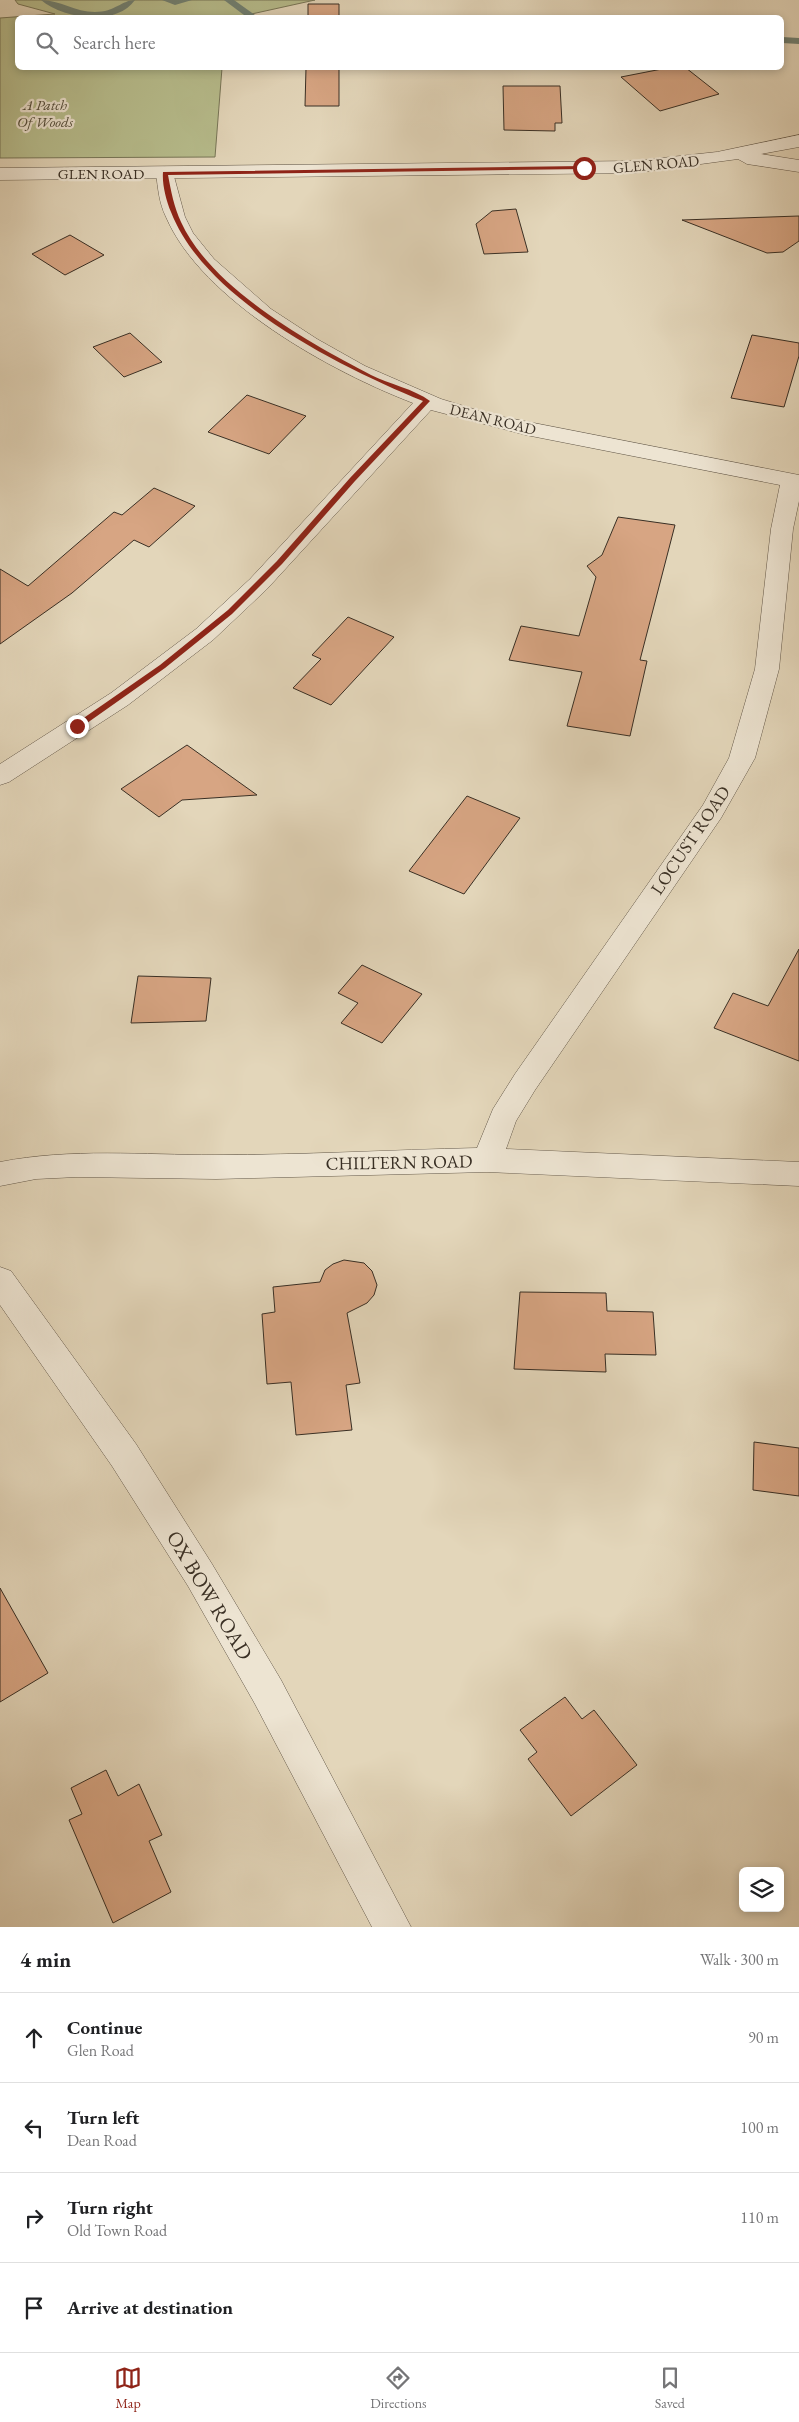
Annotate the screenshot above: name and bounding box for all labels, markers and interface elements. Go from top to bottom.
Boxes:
search box [15,15,784,70]
icon: search [33,29,61,57]
text: Search here [73,30,155,55]
park label: A Patch Of Woods [17,95,74,131]
street label: GLEN ROAD [612,151,700,177]
route start [573,157,596,180]
street label: GLEN ROAD [58,164,144,183]
street label: DEAN ROAD [448,399,538,439]
route end [66,715,89,738]
street label: LOCUST ROAD [645,781,735,899]
street label: CHILTERN ROAD [325,1149,473,1175]
street label: OX BOW ROAD [161,1525,259,1665]
map controls [739,1867,784,1912]
button: layers [739,1867,784,1912]
text: 4 min [20,1946,71,1973]
text: Walk · 300 m [700,1949,779,1970]
text: Continue [67,2015,142,2040]
icon: ahead [20,2024,48,2052]
text: 90 m [748,2027,779,2048]
text: Glen Road [67,2040,134,2061]
text: Turn left [67,2105,139,2130]
icon: left [20,2114,48,2142]
text: 100 m [740,2117,779,2138]
text: Dean Road [67,2130,137,2151]
text: Turn right [67,2195,153,2220]
icon: right [20,2204,48,2232]
text: 110 m [740,2207,779,2228]
text: Old Town Road [67,2220,167,2241]
icon: arrive [20,2294,48,2322]
text: Arrive at destination [67,2295,233,2320]
tab: Map [114,2364,142,2412]
tab: Directions [370,2364,427,2412]
tab: Saved [655,2364,685,2412]

